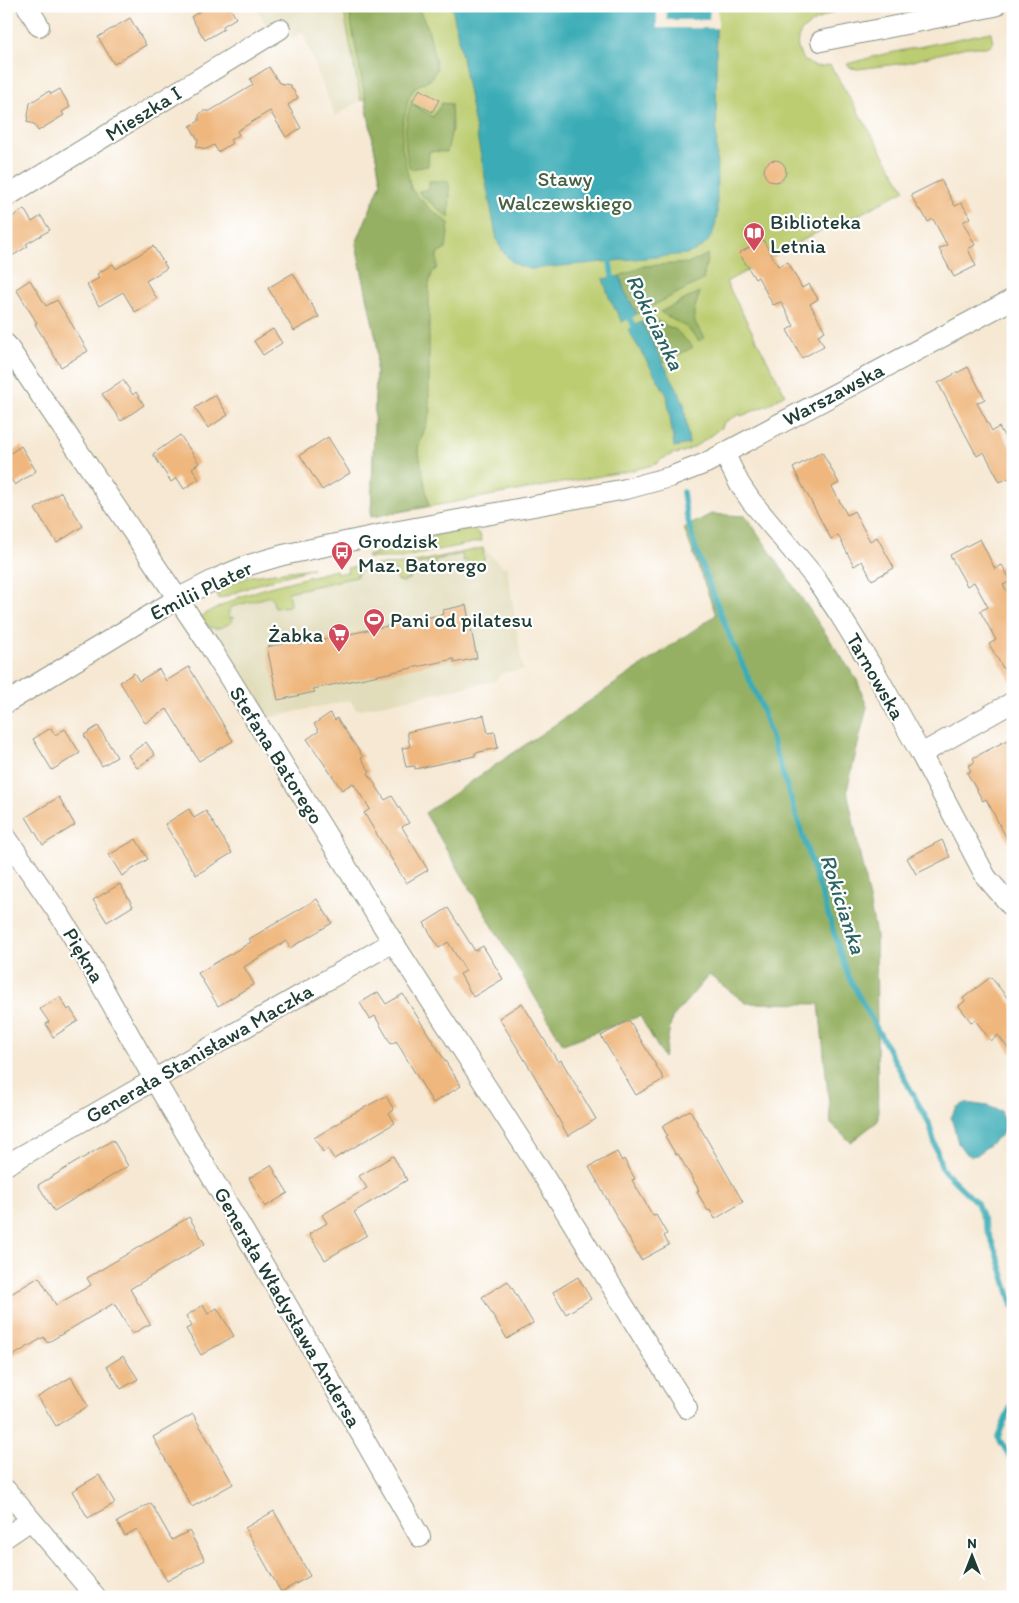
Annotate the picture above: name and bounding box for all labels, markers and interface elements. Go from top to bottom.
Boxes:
street label: Mieszka I [100,80,186,146]
park label: Stawy Walczewskiego [498,166,632,215]
place label: Biblioteka Letnia [770,209,861,258]
library icon: Biblioteka Letnia [742,221,766,252]
water label: Rokicianka [620,270,690,375]
street label: Warszawska [778,357,888,431]
place label: Grodzisk Maz. Batorego [358,528,487,577]
bus stop icon: Grodzisk Maz. Batorego [330,540,354,571]
street label: Emilii Plater [146,554,256,625]
sports icon: Pani od pilatesu [362,607,386,638]
place label: Pani od pilatesu [390,607,533,632]
place label: Żabka [268,622,323,647]
supermarket icon: Żabka [327,622,351,653]
street label: Tarnowska [841,628,911,724]
street label: Stefana Batorego [225,681,329,829]
water label: Rokicianka [814,851,872,958]
street label: Piękna [58,923,110,987]
street label: Generała Stanisława Maczka [81,978,317,1128]
street label: Generała Władysława Andersa [209,1182,367,1432]
north arrow [946,1530,996,1580]
text: N [967,1535,977,1552]

